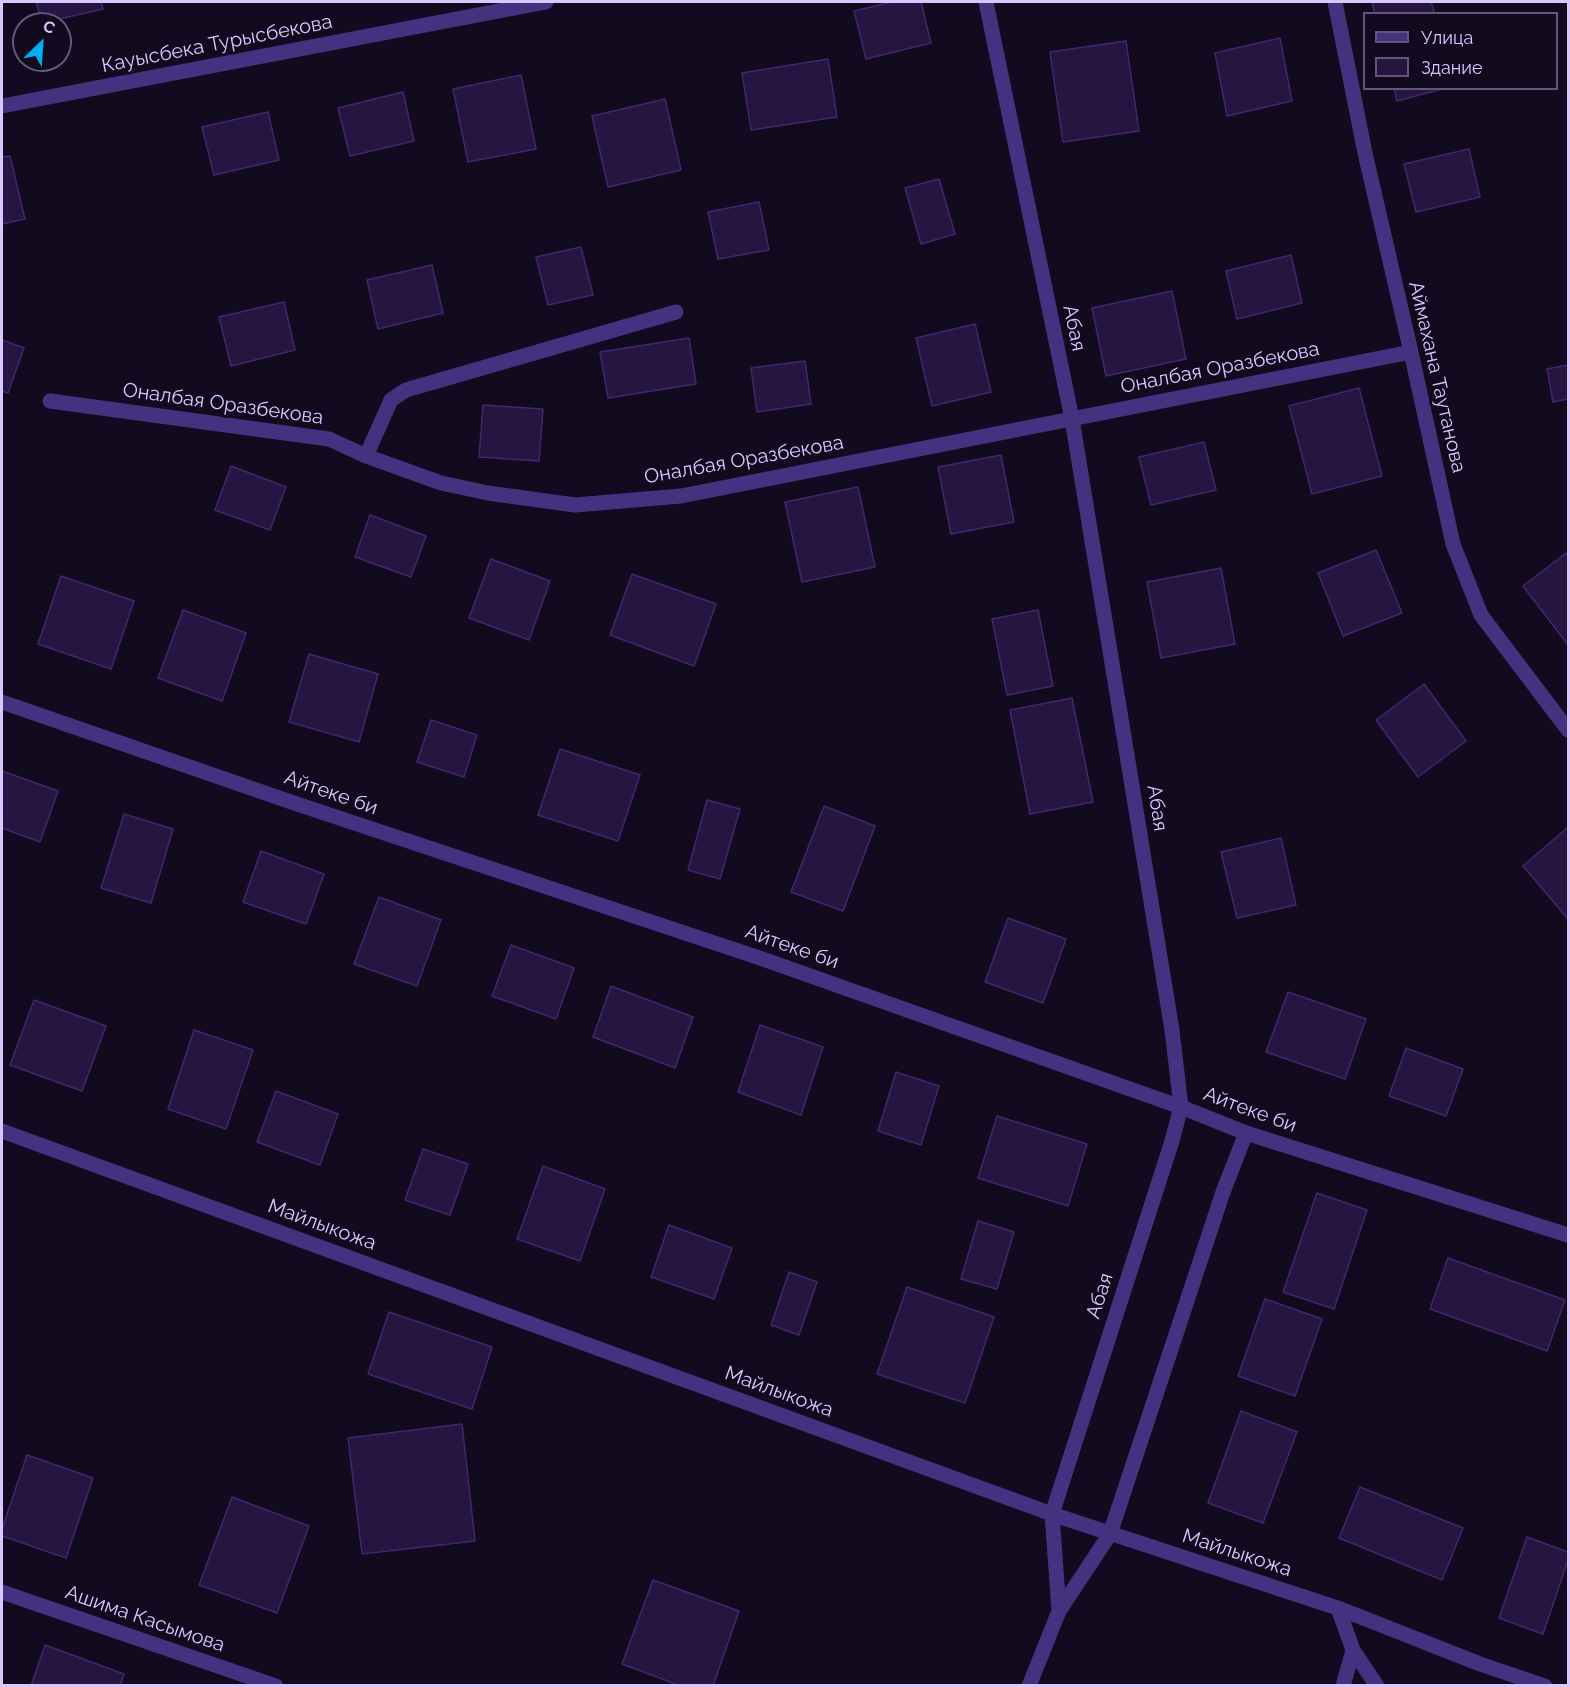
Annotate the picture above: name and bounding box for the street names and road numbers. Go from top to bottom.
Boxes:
street label: Кауысбека Турысбекова [100,10,334,78]
street label: Аймахана Таутанова [1403,279,1471,475]
street label: Абая [1057,303,1091,353]
street label: Оналбая Оразбекова [1119,337,1321,399]
street label: Оналбая Оразбекова [121,378,325,430]
street label: Оналбая Оразбекова [642,431,846,489]
street label: Айтеке би [281,766,381,820]
street label: Абая [1142,783,1172,833]
street label: Айтеке би [742,920,842,974]
street label: Айтеке би [1200,1082,1300,1138]
street label: Майлыкожа [265,1194,379,1256]
street label: Абая [1081,1270,1119,1322]
street label: Майлыкожа [722,1361,836,1423]
street label: Майлыкожа [1179,1524,1295,1582]
street label: Ашима Касымова [62,1580,228,1658]

